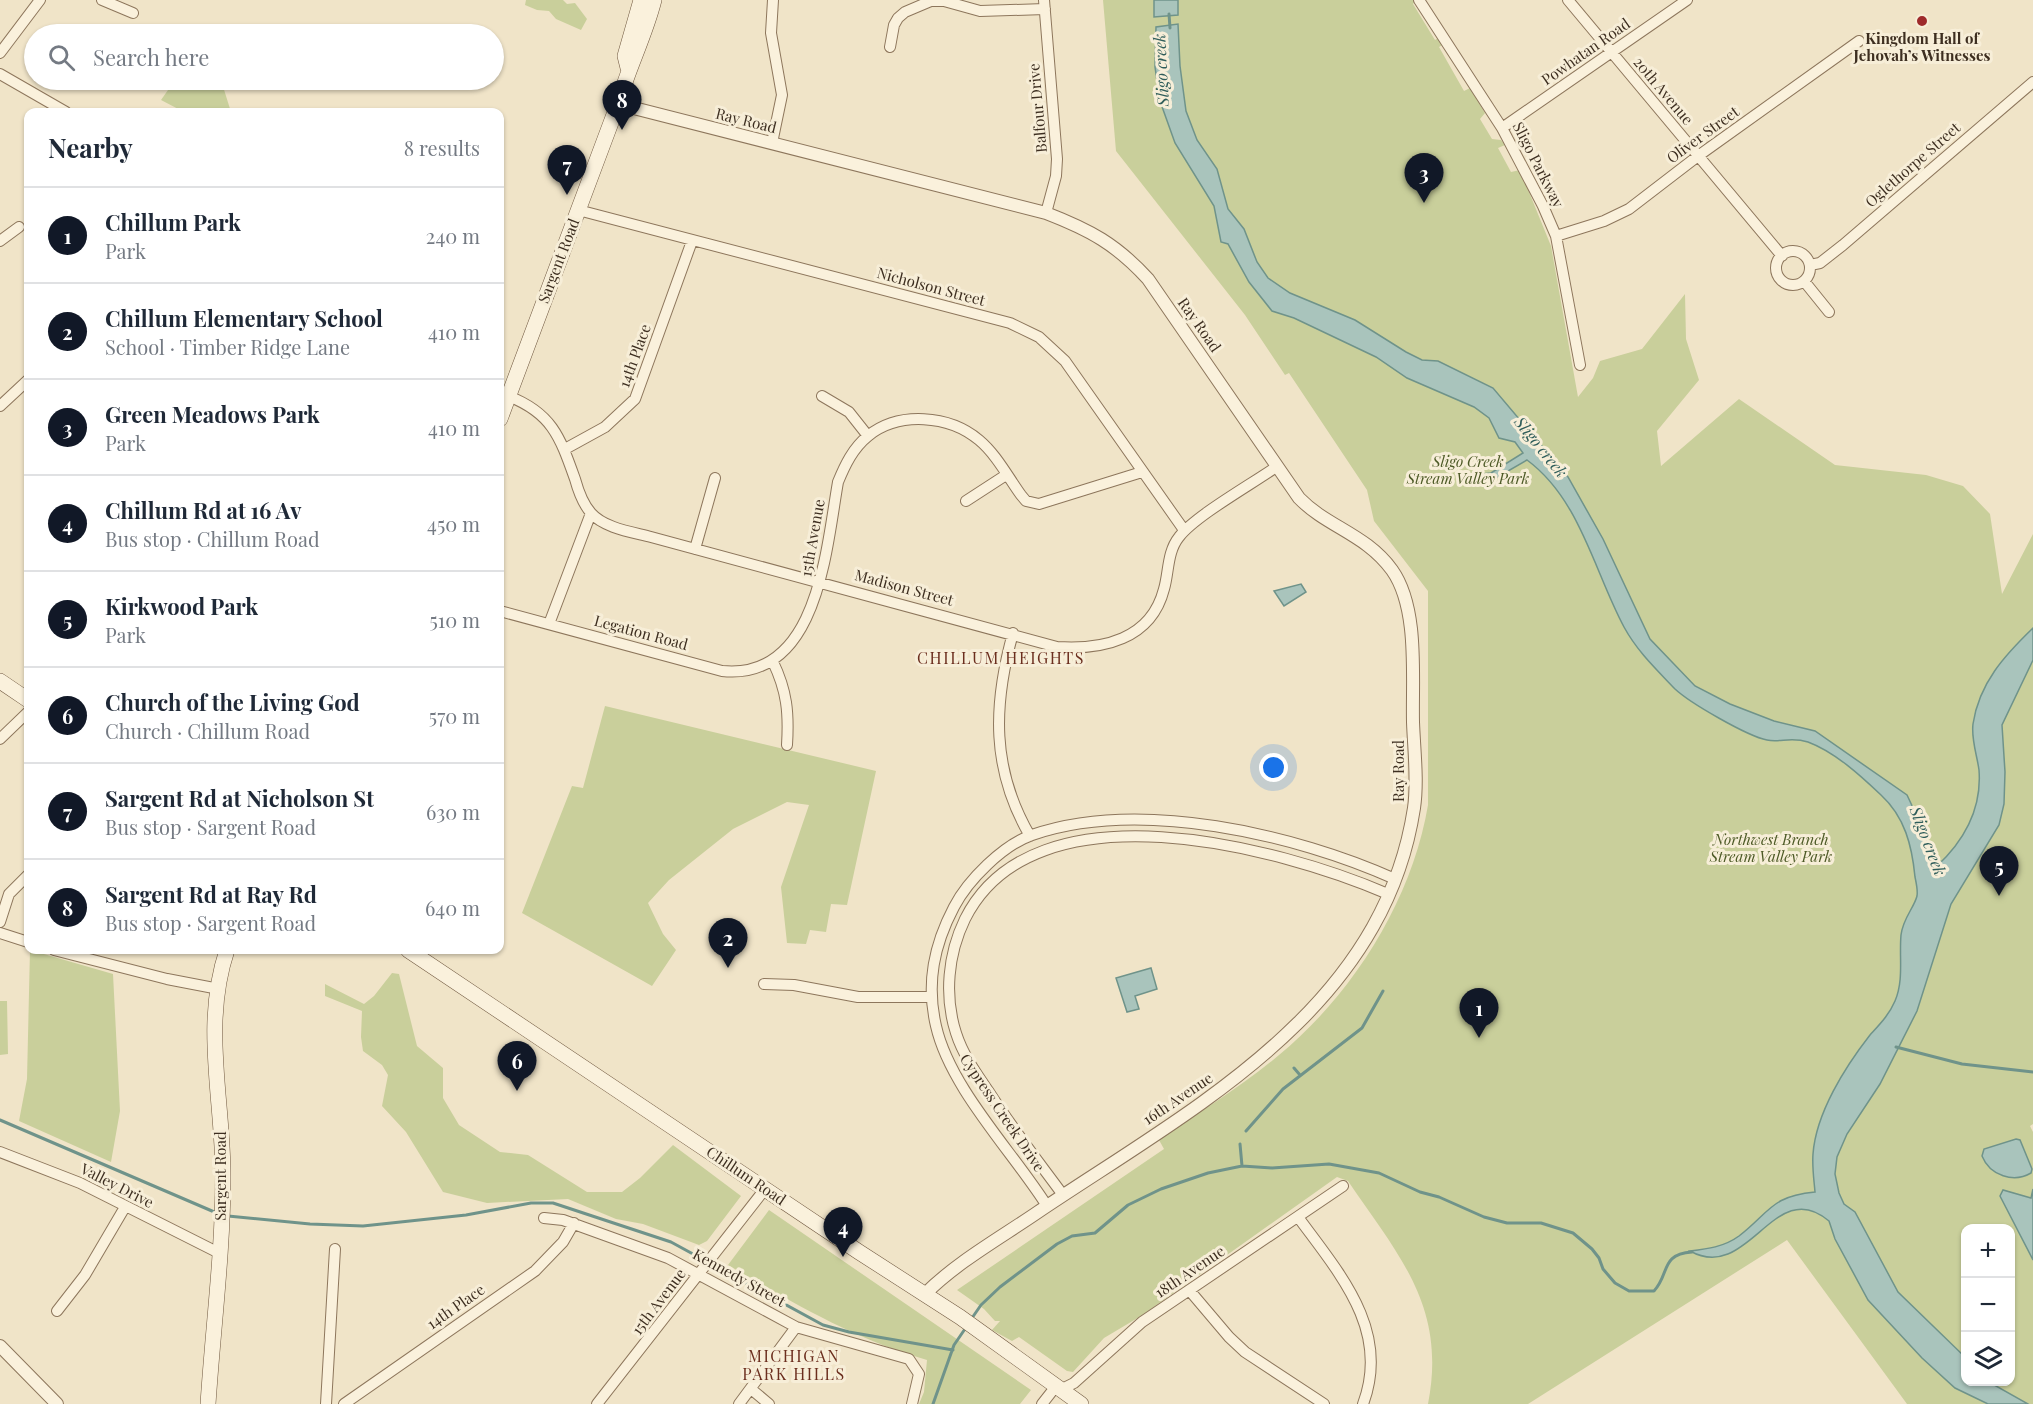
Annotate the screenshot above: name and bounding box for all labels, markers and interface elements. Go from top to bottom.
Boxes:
street label: Powhatan Road [1537,13,1634,89]
marker: Kingdom Hall of Jehovah’s Witnesses [1915,14,1929,28]
search box [24,24,504,90]
place label: Kingdom Hall of Jehovah’s Witnesses [1853,28,1990,65]
water label: Sligo creek [1148,33,1173,108]
icon: search [45,41,78,74]
text: Search here [93,42,209,72]
street label: 20th Avenue [1629,52,1698,129]
street label: Balfour Drive [1023,63,1051,154]
pin: 8 [602,80,642,130]
street label: Oliver Street [1662,101,1743,167]
street label: Ray Road [714,103,779,137]
street label: Oglethorpe Street [1860,117,1965,211]
street label: Sligo Parkway [1509,118,1569,211]
text: Nearby [48,130,133,165]
text: 8 results [404,134,480,161]
pin: 7 [548,146,586,195]
pin: 3 [1404,154,1444,203]
text: Chillum Park [105,207,241,237]
street label: Sargent Road [533,215,584,306]
text: 1 [64,222,71,249]
text: 240 m [426,222,480,249]
text: Park [105,237,146,264]
street label: Nicholson Street [875,262,988,310]
street label: Ray Road [1174,293,1226,356]
text: Chillum Elementary School [105,303,383,333]
text: 2 [62,318,73,345]
text: 410 m [428,318,480,345]
street label: 14th Place [613,321,655,390]
text: School · Timber Ridge Lane [105,333,350,360]
text: Green Meadows Park [105,399,320,429]
water label: Sligo creek [1510,411,1572,481]
text: 3 [63,414,72,441]
text: 410 m [428,414,480,441]
text: Park [105,429,146,456]
park label: Sligo Creek Stream Valley Park [1406,451,1530,488]
text: Chillum Rd at 16 Av [105,495,302,525]
street label: 15th Avenue [795,497,829,578]
text: 4 [62,510,73,537]
text: 450 m [427,510,480,537]
text: Bus stop · Chillum Road [105,525,320,552]
street label: Madison Street [853,564,957,610]
text: Kirkwood Park [105,591,258,621]
text: 5 [63,606,72,633]
text: 510 m [430,606,480,633]
street label: Legation Road [592,610,691,654]
text: Park [105,621,146,648]
district label: CHILLUM HEIGHTS [917,647,1085,668]
text: Church of the Living God [105,687,360,717]
text: 6 [62,702,73,729]
text: 570 m [429,702,480,729]
text: Church · Chillum Road [105,717,310,744]
street label: Ray Road [1388,740,1408,802]
your location [1259,753,1288,782]
text: Sargent Rd at Nicholson St [105,783,374,813]
text: 7 [63,798,72,825]
text: 630 m [426,798,480,825]
water label: Sligo creek [1905,802,1951,878]
text: Bus stop · Sargent Road [105,813,316,840]
park label: Northwest Branch Stream Valley Park [1709,829,1833,866]
pin: 5 [1980,846,2018,896]
text: Sargent Rd at Ray Rd [105,879,317,909]
text: 8 [62,894,73,921]
text: 640 m [425,894,480,921]
text: Bus stop · Sargent Road [105,909,316,936]
pin: 2 [708,918,748,968]
pin: 1 [1460,988,1498,1038]
pin: 6 [498,1042,536,1091]
street label: Cypress Creek Drive [956,1050,1050,1175]
street label: 16th Avenue [1139,1067,1216,1129]
street label: Sargent Road [210,1131,230,1221]
street label: Chillum Road [703,1141,791,1209]
street label: Valley Drive [77,1158,157,1212]
pin: 4 [824,1208,862,1257]
map controls [1961,1224,2015,1386]
button: + [1961,1224,2015,1278]
street label: 18th Avenue [1151,1240,1228,1302]
street label: Kennedy Street [690,1243,790,1311]
street label: 15th Avenue [627,1264,690,1339]
button: − [1961,1278,2015,1332]
street label: 14th Place [423,1279,488,1333]
button: layers [1961,1332,2015,1386]
district label: MICHIGAN PARK HILLS [742,1345,846,1384]

